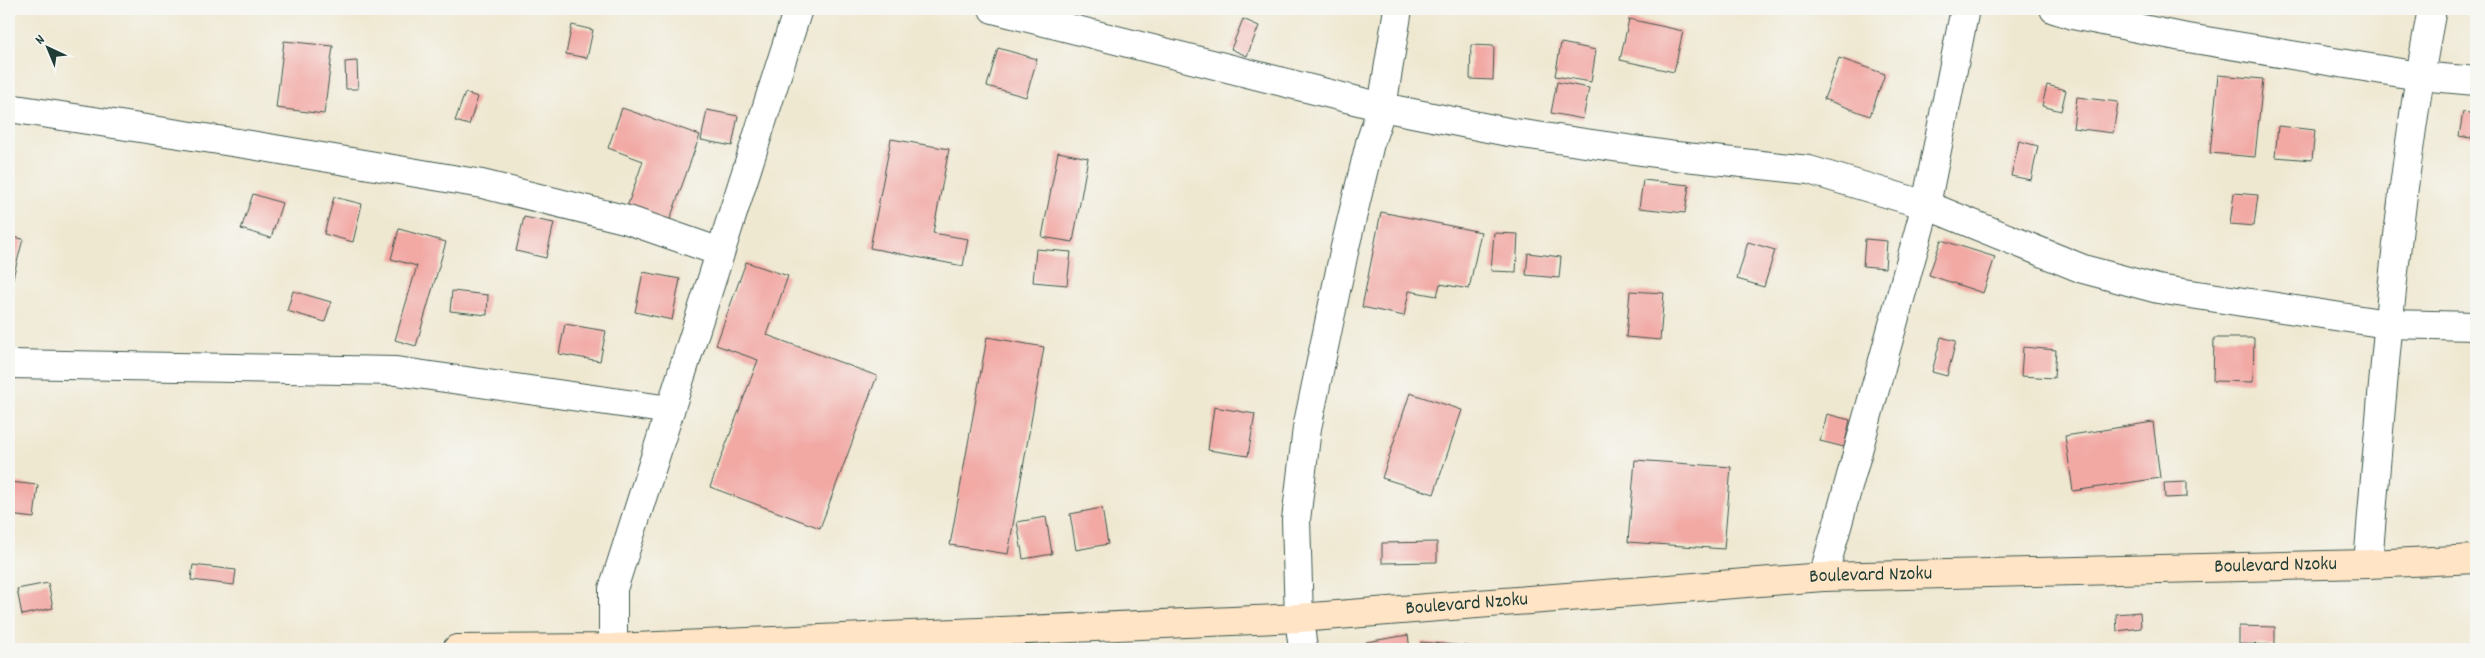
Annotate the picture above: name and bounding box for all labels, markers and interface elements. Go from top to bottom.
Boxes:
north arrow [22,22,72,72]
text: N [31,30,50,50]
street label: Boulevard Nzoku [2214,551,2337,582]
street label: Boulevard Nzoku [1808,560,1933,592]
street label: Boulevard Nzoku [1404,586,1529,624]

